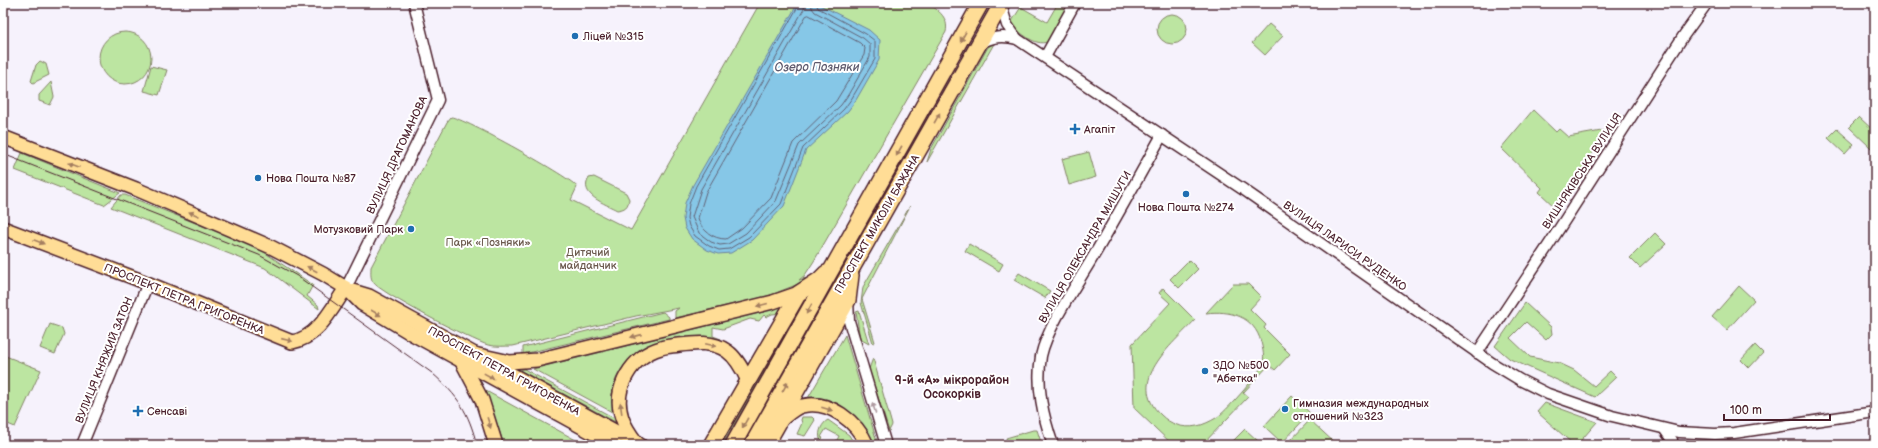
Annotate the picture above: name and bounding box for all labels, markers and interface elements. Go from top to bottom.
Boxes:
place label: Ліцей №315 [582,30,644,43]
marker: Ліцей №315 [570,31,580,41]
one-way arrow [959,31,966,43]
water label: Озеро Позняки [775,60,860,75]
street label: ВУЛИЦЯ ДРАГОМАНОВА [364,94,430,216]
street label: ВИШНЯКІВСЬКА ВУЛИЦЯ [1540,111,1624,231]
one-way arrow [934,112,941,124]
marker: Агапіт [1069,123,1081,135]
place label: Агапіт [1083,123,1115,136]
one-way arrow [896,145,902,156]
street label: ПРОСПЕКТ МИКОЛИ БАЖАНА [832,152,922,296]
one-way arrow [67,161,79,167]
street label: ВУЛИЦЯ ОЛЕКСАНДРА МИШУГИ [1036,169,1134,325]
place label: Нова Пошта №87 [266,172,356,185]
marker: Нова Пошта №87 [253,173,263,183]
marker: Нова Пошта №274 [1181,189,1191,199]
street label: ВУЛИЦЯ ЛАРИСИ РУДЕНКО [1281,198,1409,294]
place label: Нова Пошта №274 [1138,201,1234,214]
one-way arrow [188,210,200,216]
place label: Мотузковий Парк [313,223,403,236]
marker: Мотузковий Парк [406,224,416,234]
park label: Парк «Позняки» [445,236,531,249]
one-way arrow [34,240,46,246]
park label: Дитячий майданчик [559,246,617,272]
street label: ПРОСПЕКТ ПЕТРА ГРИГОРЕНКА [102,261,266,337]
one-way arrow [306,265,318,272]
street label: ВУЛИЦЯ КНЯЖИЙ ЗАТОН [73,295,135,425]
one-way arrow [756,302,769,308]
one-way arrow [806,303,813,315]
one-way arrow [370,309,382,316]
street label: ПРОСПЕКТ ПЕТРА ГРИГОРЕНКА [426,324,582,418]
one-way arrow [630,333,642,339]
one-way arrow [281,337,294,343]
one-way arrow [705,342,717,348]
place label: ЗДО №500 "Абетка" [1213,359,1270,385]
marker: ЗДО №500 "Абетка" [1200,366,1210,376]
one-way arrow [483,373,495,380]
district label: 9-й «А» мікрорайон Осокорків [895,373,1009,402]
one-way arrow [782,381,789,393]
scale bar [1724,396,1830,422]
place label: Гимназия международных отношений №323 [1293,397,1429,423]
one-way arrow [871,401,877,413]
one-way arrow [618,402,624,414]
text: 100 m [1730,403,1762,418]
marker: Гимназия международных отношений №323 [1280,404,1290,414]
marker: Сенсаві [132,405,144,417]
place label: Сенсаві [147,405,187,418]
one-way arrow [822,406,834,412]
one-way arrow [486,417,492,429]
one-way arrow [742,417,749,428]

